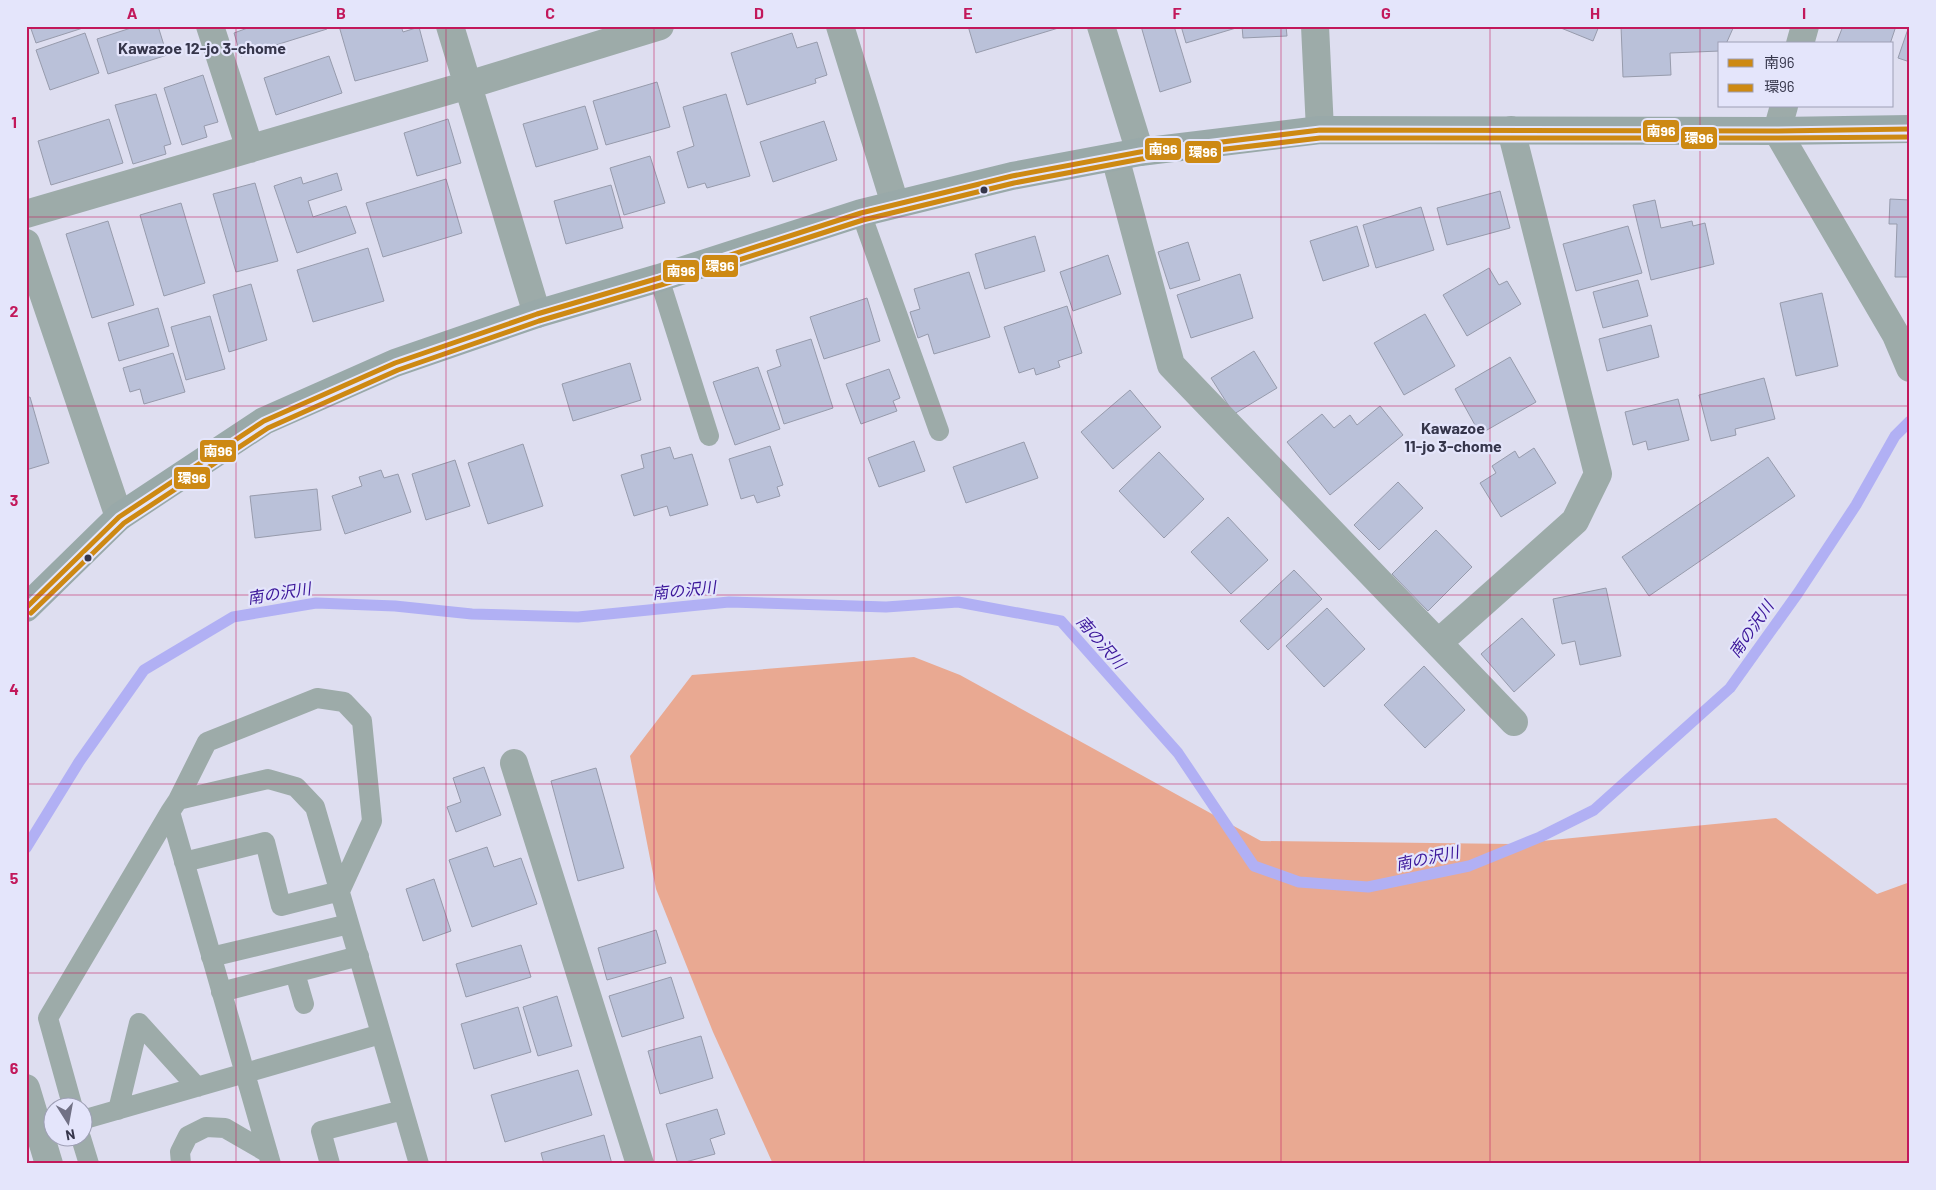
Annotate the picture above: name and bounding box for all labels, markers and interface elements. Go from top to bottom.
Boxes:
text: A [127,3,138,22]
text: B [336,3,346,22]
text: C [545,3,555,22]
text: D [754,3,764,22]
text: E [963,3,973,22]
text: F [1173,3,1182,22]
text: G [1381,3,1391,22]
text: H [1590,3,1600,22]
text: I [1802,3,1806,22]
district label: Kawazoe 12-jo 3-chome [118,38,286,57]
legend [1718,42,1894,108]
text: 南96 [1764,53,1795,71]
text: 環96 [1764,77,1795,95]
text: 1 [11,112,17,131]
line badge: 南96 [1642,119,1680,143]
text: 南96 [1647,122,1676,139]
line badge: 環96 [1680,126,1718,150]
text: 環96 [1685,129,1714,146]
line badge: 南96 [1144,137,1182,161]
text: 南96 [1149,140,1178,157]
line badge: 環96 [1184,140,1222,164]
text: 環96 [1189,143,1218,160]
unlabelled marker [979,185,989,195]
line badge: 環96 [701,254,739,278]
text: 環96 [706,257,735,274]
line badge: 南96 [662,259,700,283]
text: 南96 [667,262,696,279]
text: 2 [10,301,19,320]
district label: Kawazoe 11-jo 3-chome [1404,418,1502,455]
line badge: 南96 [199,439,237,463]
text: 南96 [204,442,233,459]
line badge: 環96 [173,466,211,490]
text: 環96 [178,469,207,486]
text: 3 [10,490,18,509]
unlabelled marker [83,553,93,563]
water label: 南の沢川 [651,577,719,602]
water label: 南の沢川 [246,578,314,607]
water label: 南の沢川 [1724,595,1778,660]
water label: 南の沢川 [1073,611,1131,674]
text: 4 [9,679,19,698]
water label: 南の沢川 [1394,841,1462,873]
text: 5 [10,868,19,887]
text: 6 [10,1058,19,1077]
north arrow [42,1098,92,1148]
text: N [64,1126,77,1144]

